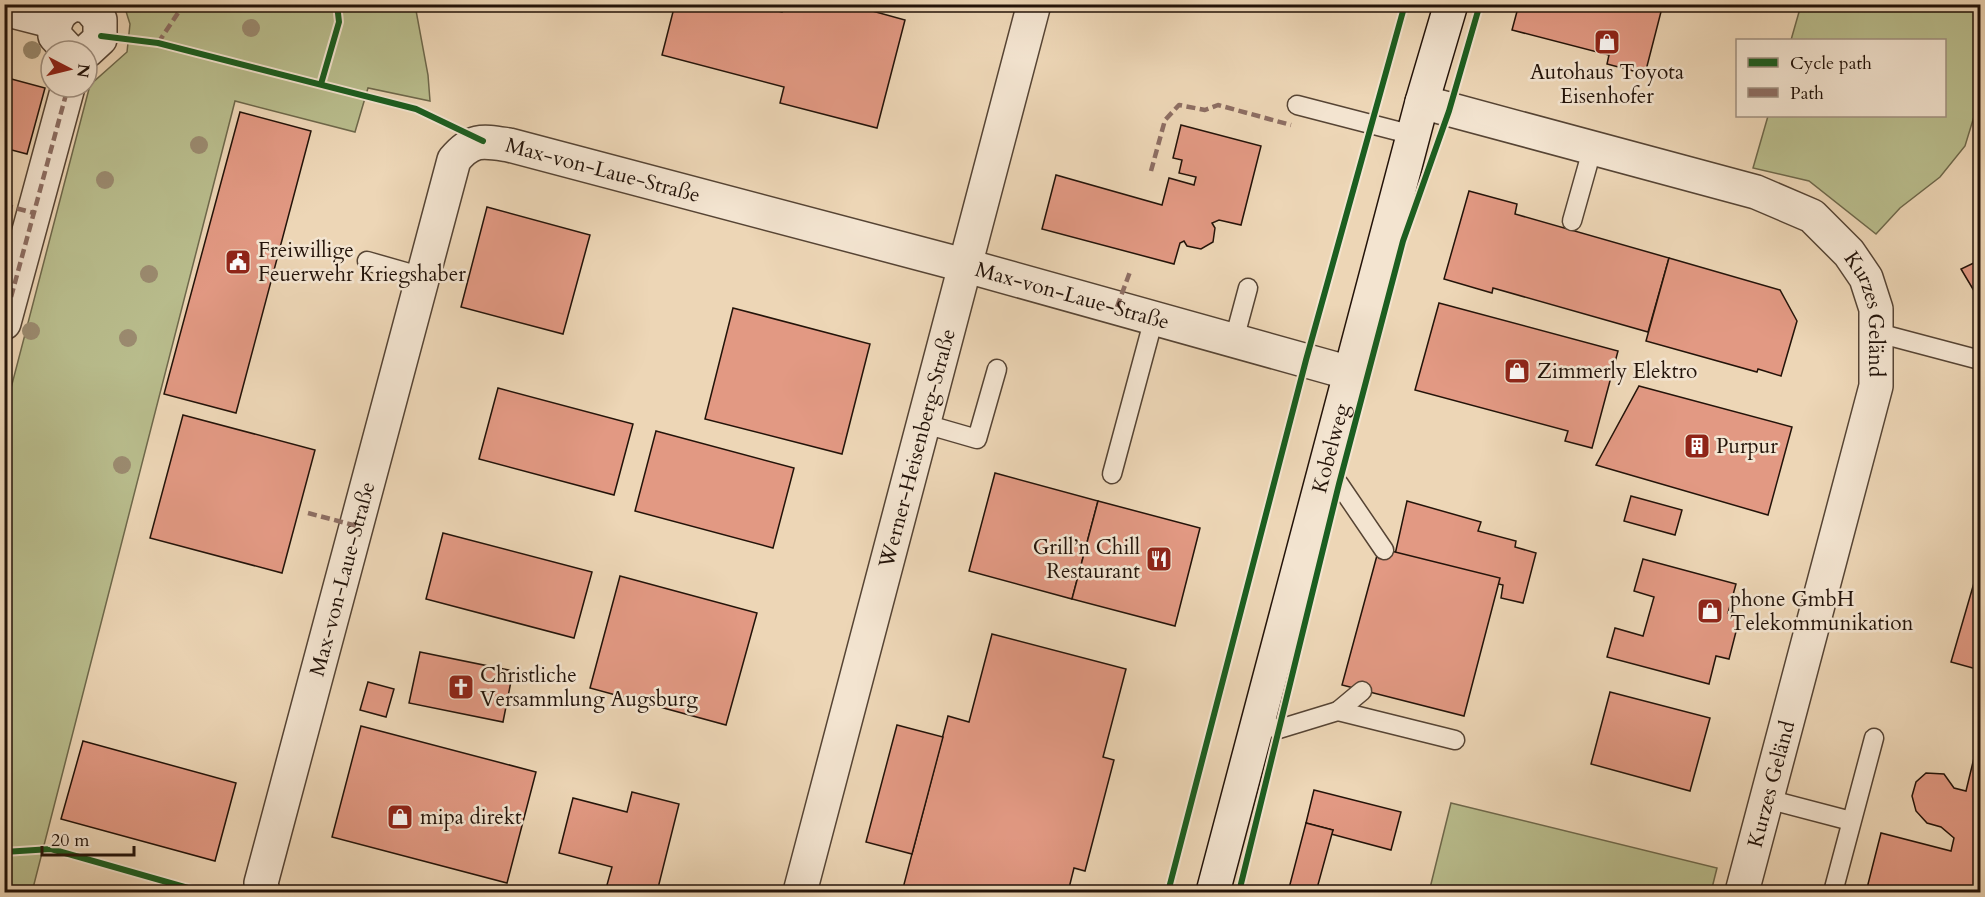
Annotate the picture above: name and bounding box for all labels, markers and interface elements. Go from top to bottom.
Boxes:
shop icon: Autohaus Toyota Eisenhofer [1592,27,1622,57]
north arrow [39,39,99,99]
legend [1736,39,1946,117]
text: Cycle path [1790,51,1872,76]
place label: Autohaus Toyota Eisenhofer [1530,58,1684,111]
text: N [71,62,95,79]
text: Path [1790,81,1824,106]
street label: Max-von-Laue-Straße [502,131,703,210]
place label: Freiwillige Feuerwehr Kriegshaber [258,236,466,289]
street label: Kurzes Geländ [1837,246,1890,377]
public building icon: Freiwillige Feuerwehr Kriegshaber [223,247,253,277]
street label: Max-von-Laue-Straße [972,255,1173,337]
street label: Werner-Heisenberg-Straße [872,326,963,572]
shop icon: Zimmerly Elektro [1502,356,1532,386]
place label: Zimmerly Elektro [1537,357,1697,386]
street label: Kobelweg [1305,400,1357,496]
building icon: Purpur [1682,431,1712,461]
place label: Purpur [1716,432,1778,461]
street label: Max-von-Laue-Straße [303,479,382,679]
place label: Grill’n Chill Restaurant [1033,533,1140,586]
restaurant icon: Grill’n Chill Restaurant [1144,544,1174,574]
place label: phone GmbH Telekommunikation [1730,585,1913,638]
shop icon: phone GmbH Telekommunikation [1695,596,1725,626]
place label: Christliche Versammlung Augsburg [480,661,698,714]
church icon: Christliche Versammlung Augsburg [446,672,476,702]
street label: Kurzes Geländ [1741,717,1802,851]
shop icon: mipa direkt [385,802,415,832]
place label: mipa direkt [420,803,522,832]
scale bar [42,819,134,857]
text: 20 m [51,828,90,853]

